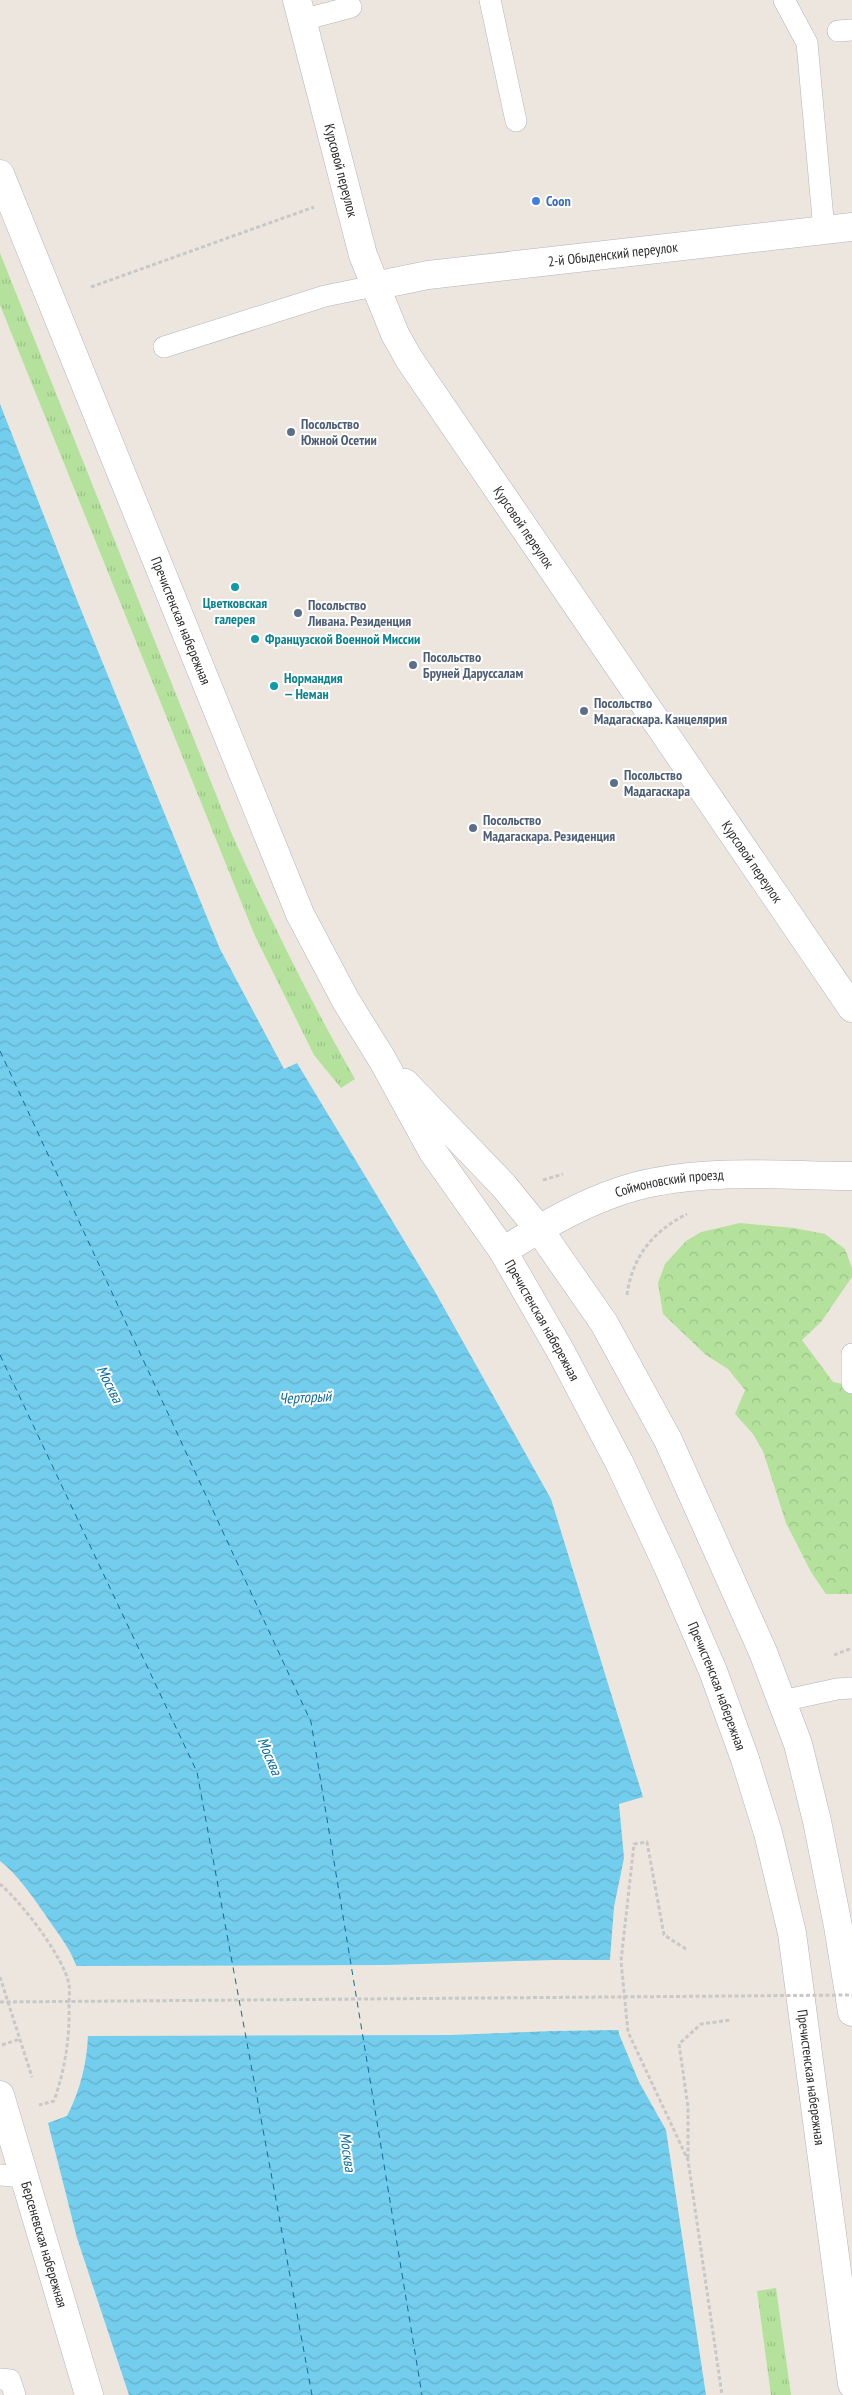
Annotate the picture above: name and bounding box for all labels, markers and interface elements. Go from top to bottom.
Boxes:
street label: Курсовой переулок [320,122,362,219]
place label: Coon [546,192,571,210]
marker: Coon [530,195,542,207]
street label: 2-й Обыденский переулок [547,238,679,270]
place label: Посольство Южной Осетии [301,415,377,449]
marker: Посольство Южной Осетии [285,426,297,438]
street label: Курсовой переулок [489,483,559,572]
street label: Пречистенская набережная [147,554,215,687]
marker: Цветковская галерея [229,581,241,593]
place label: Цветковская галерея [203,594,267,628]
place label: Посольство Ливана. Резиденция [307,596,411,630]
marker: Посольство Ливана. Резиденция [292,607,304,619]
place label: Французской Военной Миссии [265,630,420,648]
marker: Французской Военной Миссии [249,633,261,645]
place label: Посольство Бруней Даруссалам [423,648,523,682]
marker: Посольство Бруней Даруссалам [407,659,419,671]
place label: Нормандия — Неман [284,669,343,703]
marker: Нормандия — Неман [268,680,280,692]
place label: Посольство Мадагаскара. Канцелярия [594,694,727,728]
marker: Посольство Мадагаскара. Канцелярия [578,705,590,717]
place label: Посольство Мадагаскара [624,766,690,800]
marker: Посольство Мадагаскара [608,777,620,789]
place label: Посольство Мадагаскара. Резиденция [483,811,615,845]
street label: Курсовой переулок [718,817,787,907]
marker: Посольство Мадагаскара. Резиденция [467,822,479,834]
street label: Соймоновский проезд [613,1166,724,1201]
street label: Пречистенская набережная [501,1256,584,1384]
water label: Москва [93,1362,128,1407]
water label: Черторый [278,1386,333,1408]
street label: Пречистенская набережная [684,1619,750,1753]
water label: Москва [254,1734,287,1779]
street label: Пречистенская набережная [793,2008,829,2146]
water label: Москва [336,2131,360,2174]
street label: Берсеневская набережная [17,2179,72,2310]

